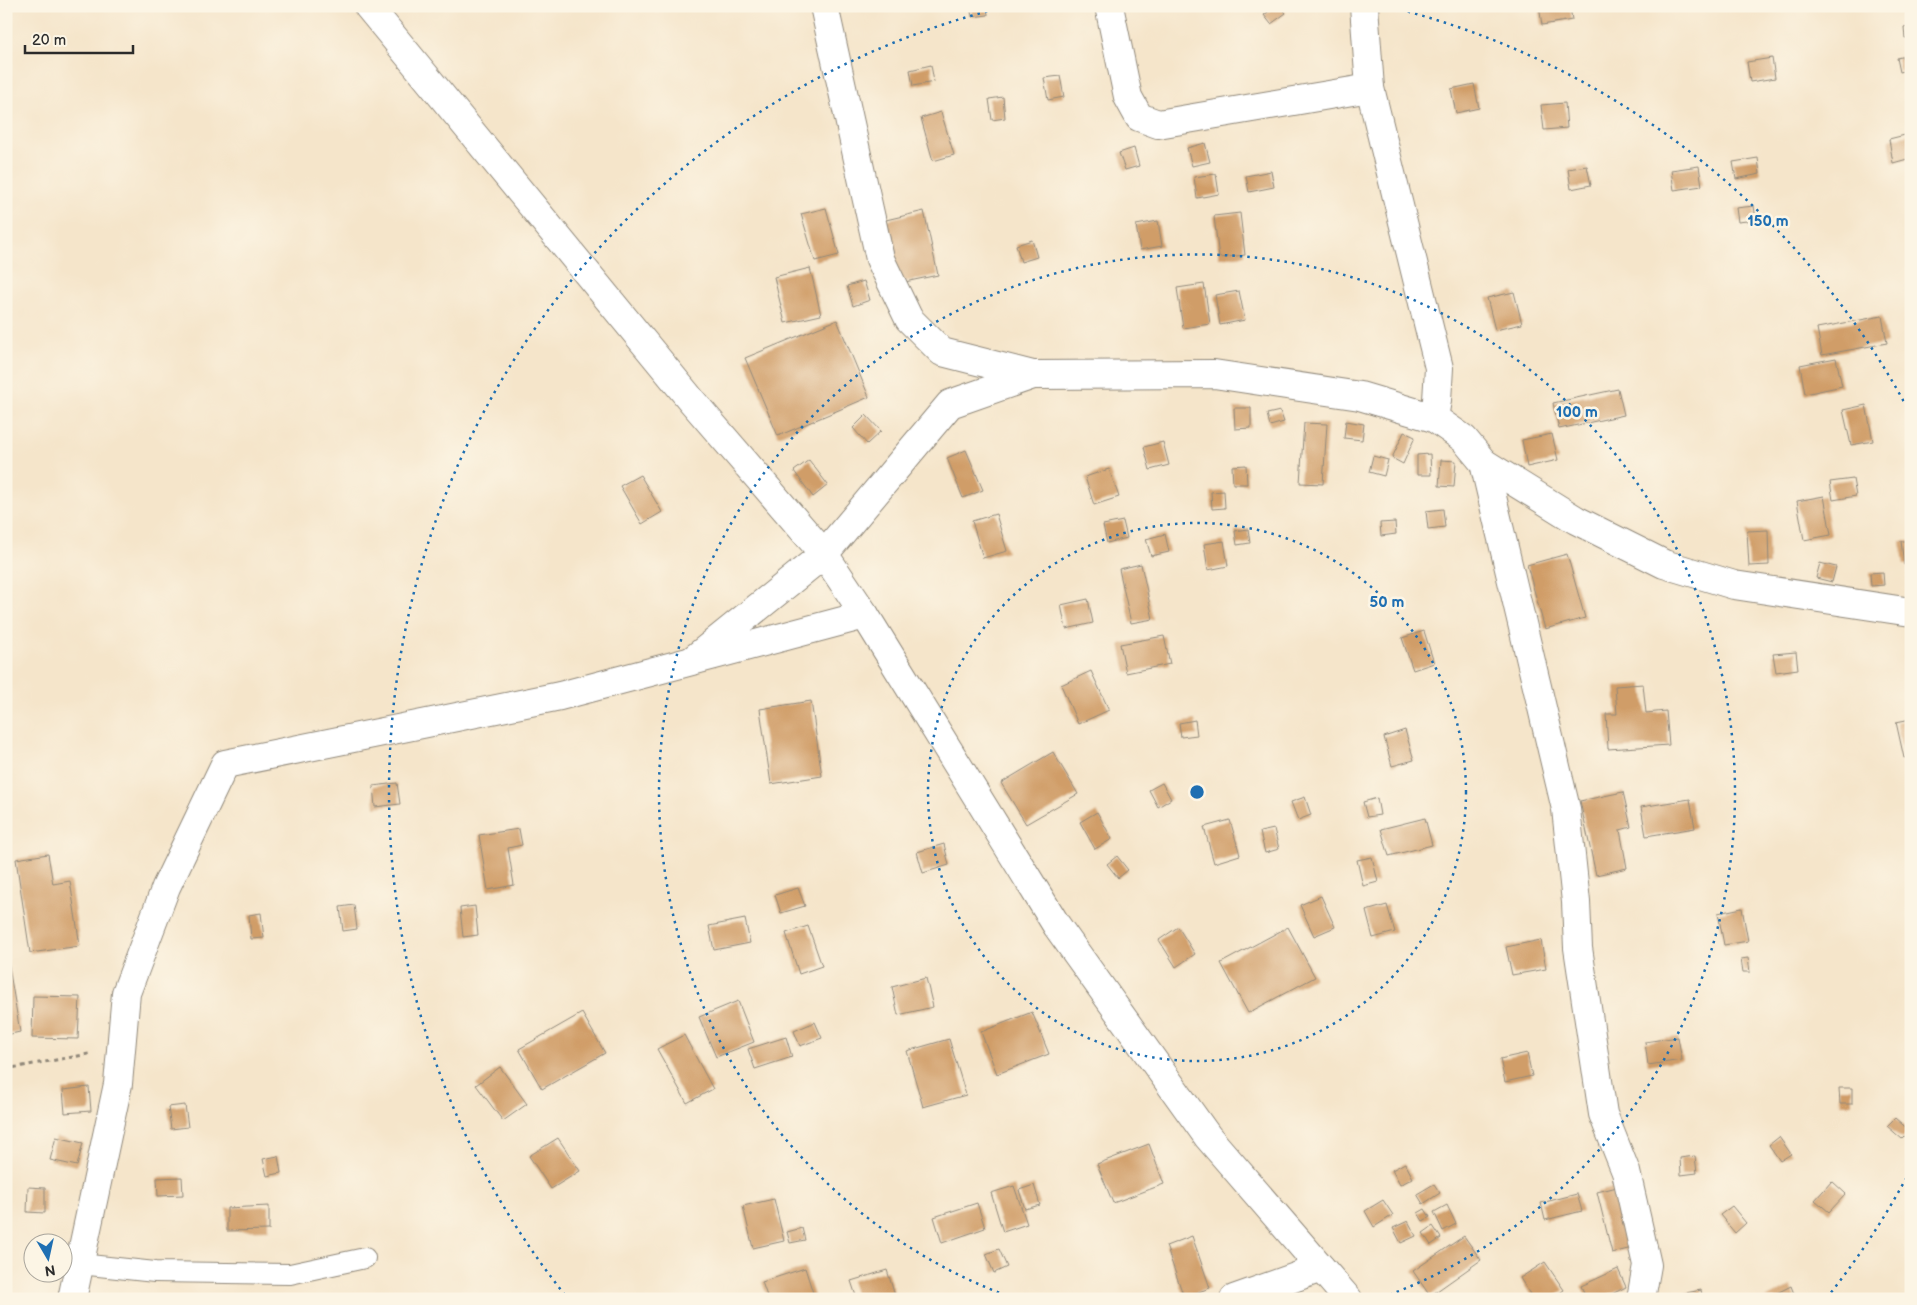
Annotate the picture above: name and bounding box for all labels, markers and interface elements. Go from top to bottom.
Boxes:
scale bar [25,22,132,54]
text: 20 m [32,31,66,50]
text: 150 m [1747,212,1789,231]
text: 100 m [1556,403,1598,422]
text: 50 m [1370,593,1405,612]
centre of rings [1188,783,1206,801]
north arrow [22,1232,72,1282]
text: N [43,1261,56,1280]

